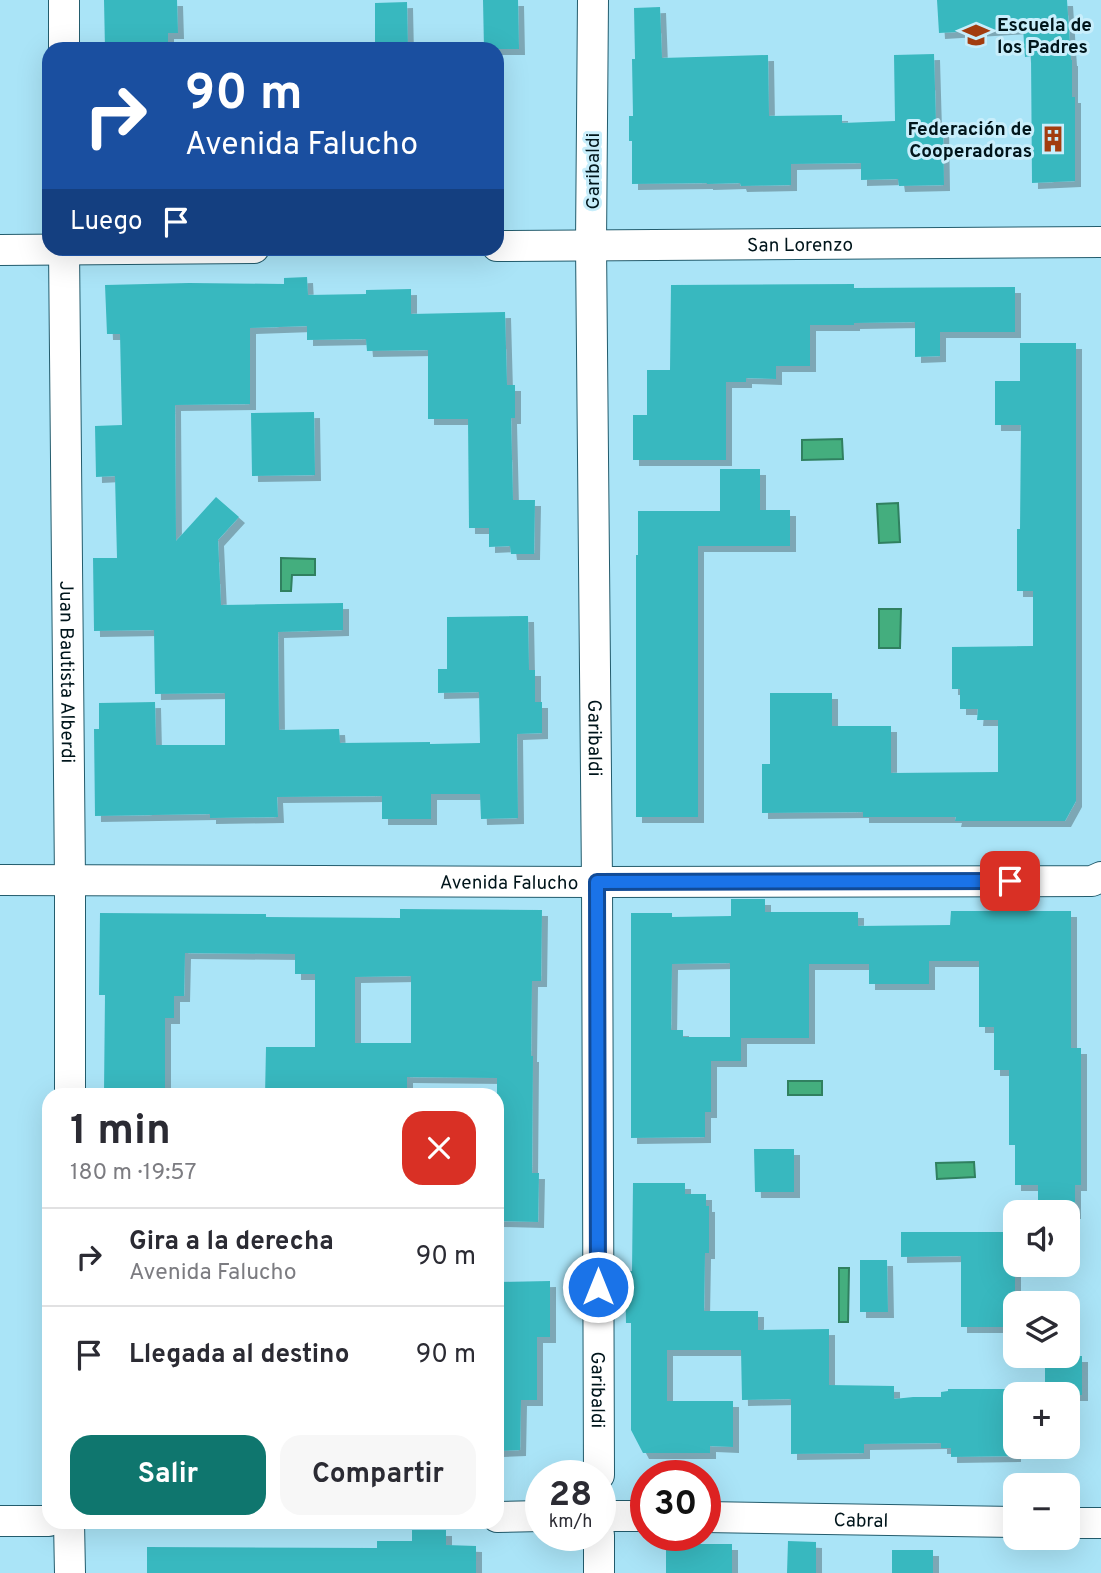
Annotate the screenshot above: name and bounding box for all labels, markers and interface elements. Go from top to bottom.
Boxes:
place label: Escuela de los Padres [997,14,1092,60]
school or university icon: Escuela de los Padres [961,20,991,50]
text: 90 m [185,65,303,127]
icon: right [70,70,161,161]
place label: Federación de Cooperadoras [908,118,1032,164]
building icon: Federación de Cooperadoras [1038,124,1068,154]
text: Avenida Falucho [185,126,418,166]
street label: Garibaldi [582,133,606,209]
icon: arrive [157,203,195,241]
text: Luego [70,206,143,239]
street label: San Lorenzo [747,234,853,258]
street label: Juan Bautista Alberdi [53,580,79,764]
street label: Garibaldi [581,699,606,777]
pin [980,851,1040,911]
icon: arrive [991,862,1029,900]
street label: Avenida Falucho [440,871,578,896]
text: 1 min [70,1106,171,1159]
button: close [402,1111,476,1185]
text: 180 m · 19:57 [70,1159,196,1188]
map controls [1003,1200,1080,1550]
button: sound [1003,1200,1080,1277]
text: Gira a la derecha [129,1226,334,1259]
icon: right [70,1238,108,1276]
text: 90 m [416,1241,476,1274]
position arrow [561,1250,635,1324]
text: Avenida Falucho [129,1259,297,1288]
button: layers [1003,1291,1080,1368]
icon: arrive [70,1336,108,1374]
text: Llegada al destino [129,1339,349,1372]
text: 90 m [416,1339,476,1372]
street label: Garibaldi [585,1351,609,1428]
button: + [1003,1382,1080,1459]
button: Salir [70,1435,266,1515]
button: Compartir [280,1435,476,1515]
speed limit sign: 30 [630,1460,721,1551]
button: − [1003,1473,1080,1550]
text: 28 [549,1474,592,1518]
street label: Cabral [833,1509,889,1534]
text: km/h [549,1511,592,1534]

